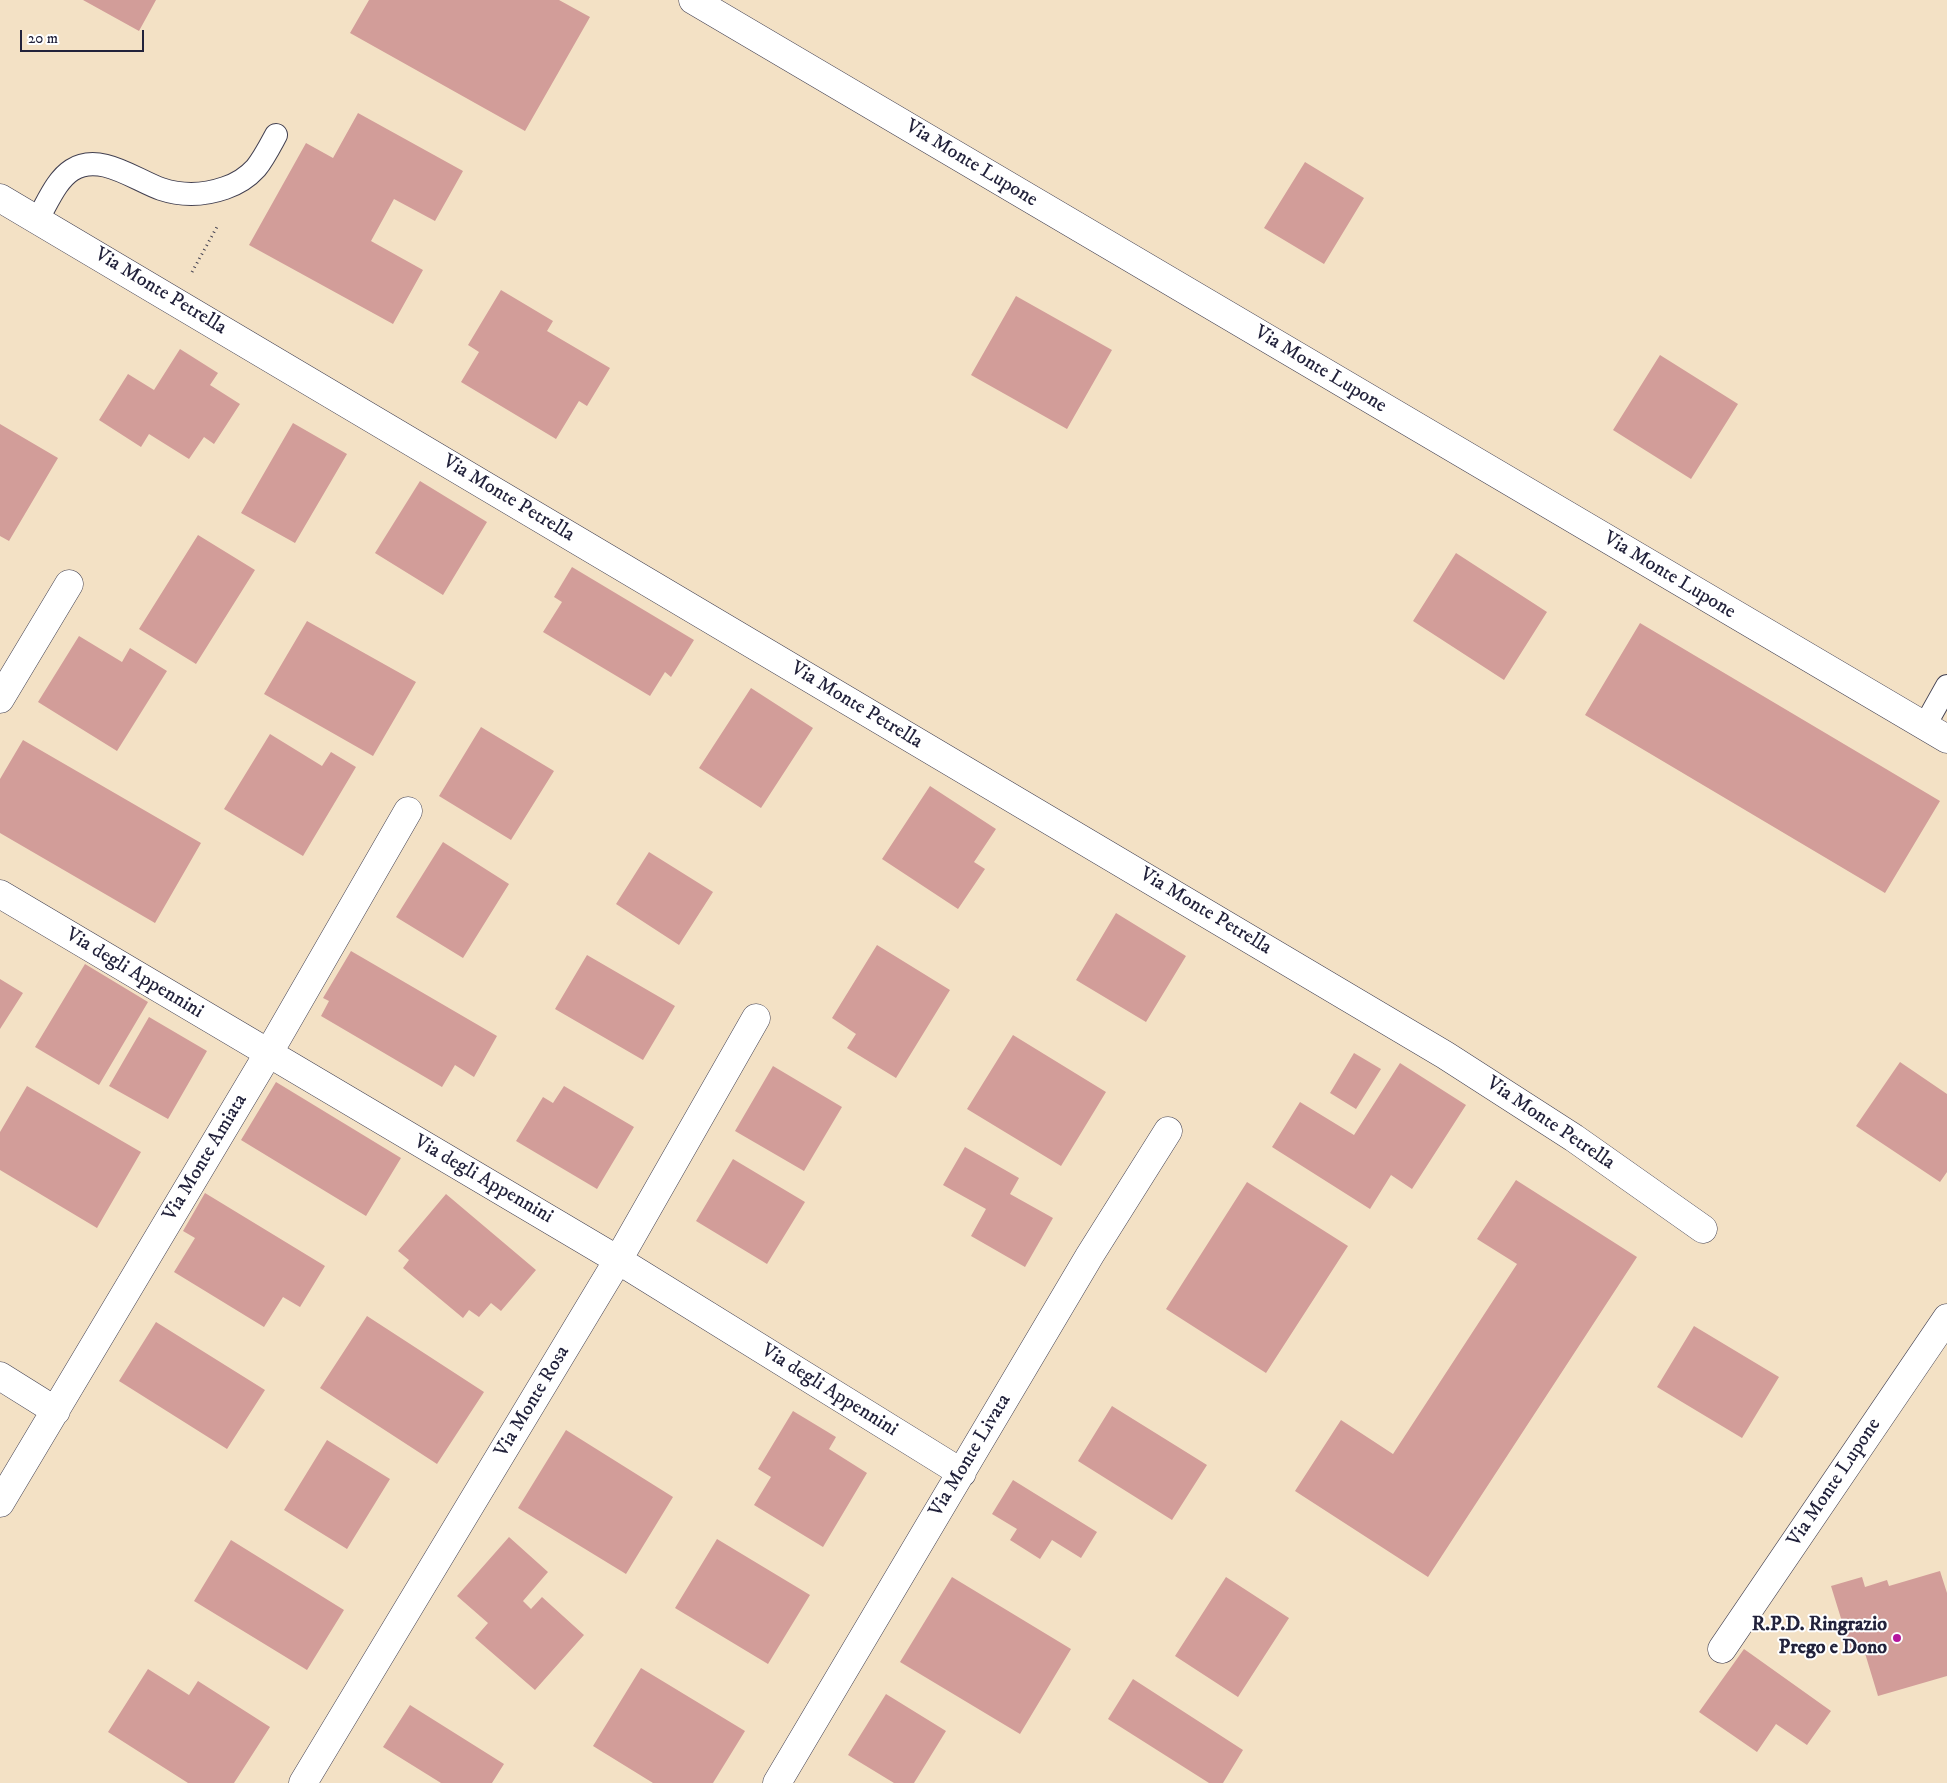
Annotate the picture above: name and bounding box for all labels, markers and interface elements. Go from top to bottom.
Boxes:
scale bar [22,20,146,52]
text: 20 m [28,29,58,48]
street label: Via Monte Lupone [901,115,1041,213]
street label: Via Monte Petrella [90,243,230,341]
street label: Via Monte Lupone [1250,321,1390,419]
street label: Via Monte Petrella [438,450,578,548]
street label: Via Monte Lupone [1599,527,1739,625]
street label: Via Monte Petrella [786,657,926,755]
street label: Via Monte Petrella [1135,863,1275,961]
street label: Via degli Appennini [61,923,207,1025]
street label: Via Monte Petrella [1481,1072,1619,1176]
street label: Via Monte Amiata [159,1090,253,1226]
street label: Via degli Appennini [409,1130,557,1230]
street label: Via degli Appennini [756,1339,902,1443]
street label: Via Monte Rosa [490,1342,576,1462]
street label: Via Monte Livata [925,1390,1017,1522]
street label: Via Monte Lupone [1783,1414,1887,1552]
place label: R.P.D. Ringrazio Prego e Dono [1752,1614,1887,1661]
marker: R.P.D. Ringrazio Prego e Dono [1891,1632,1903,1644]

